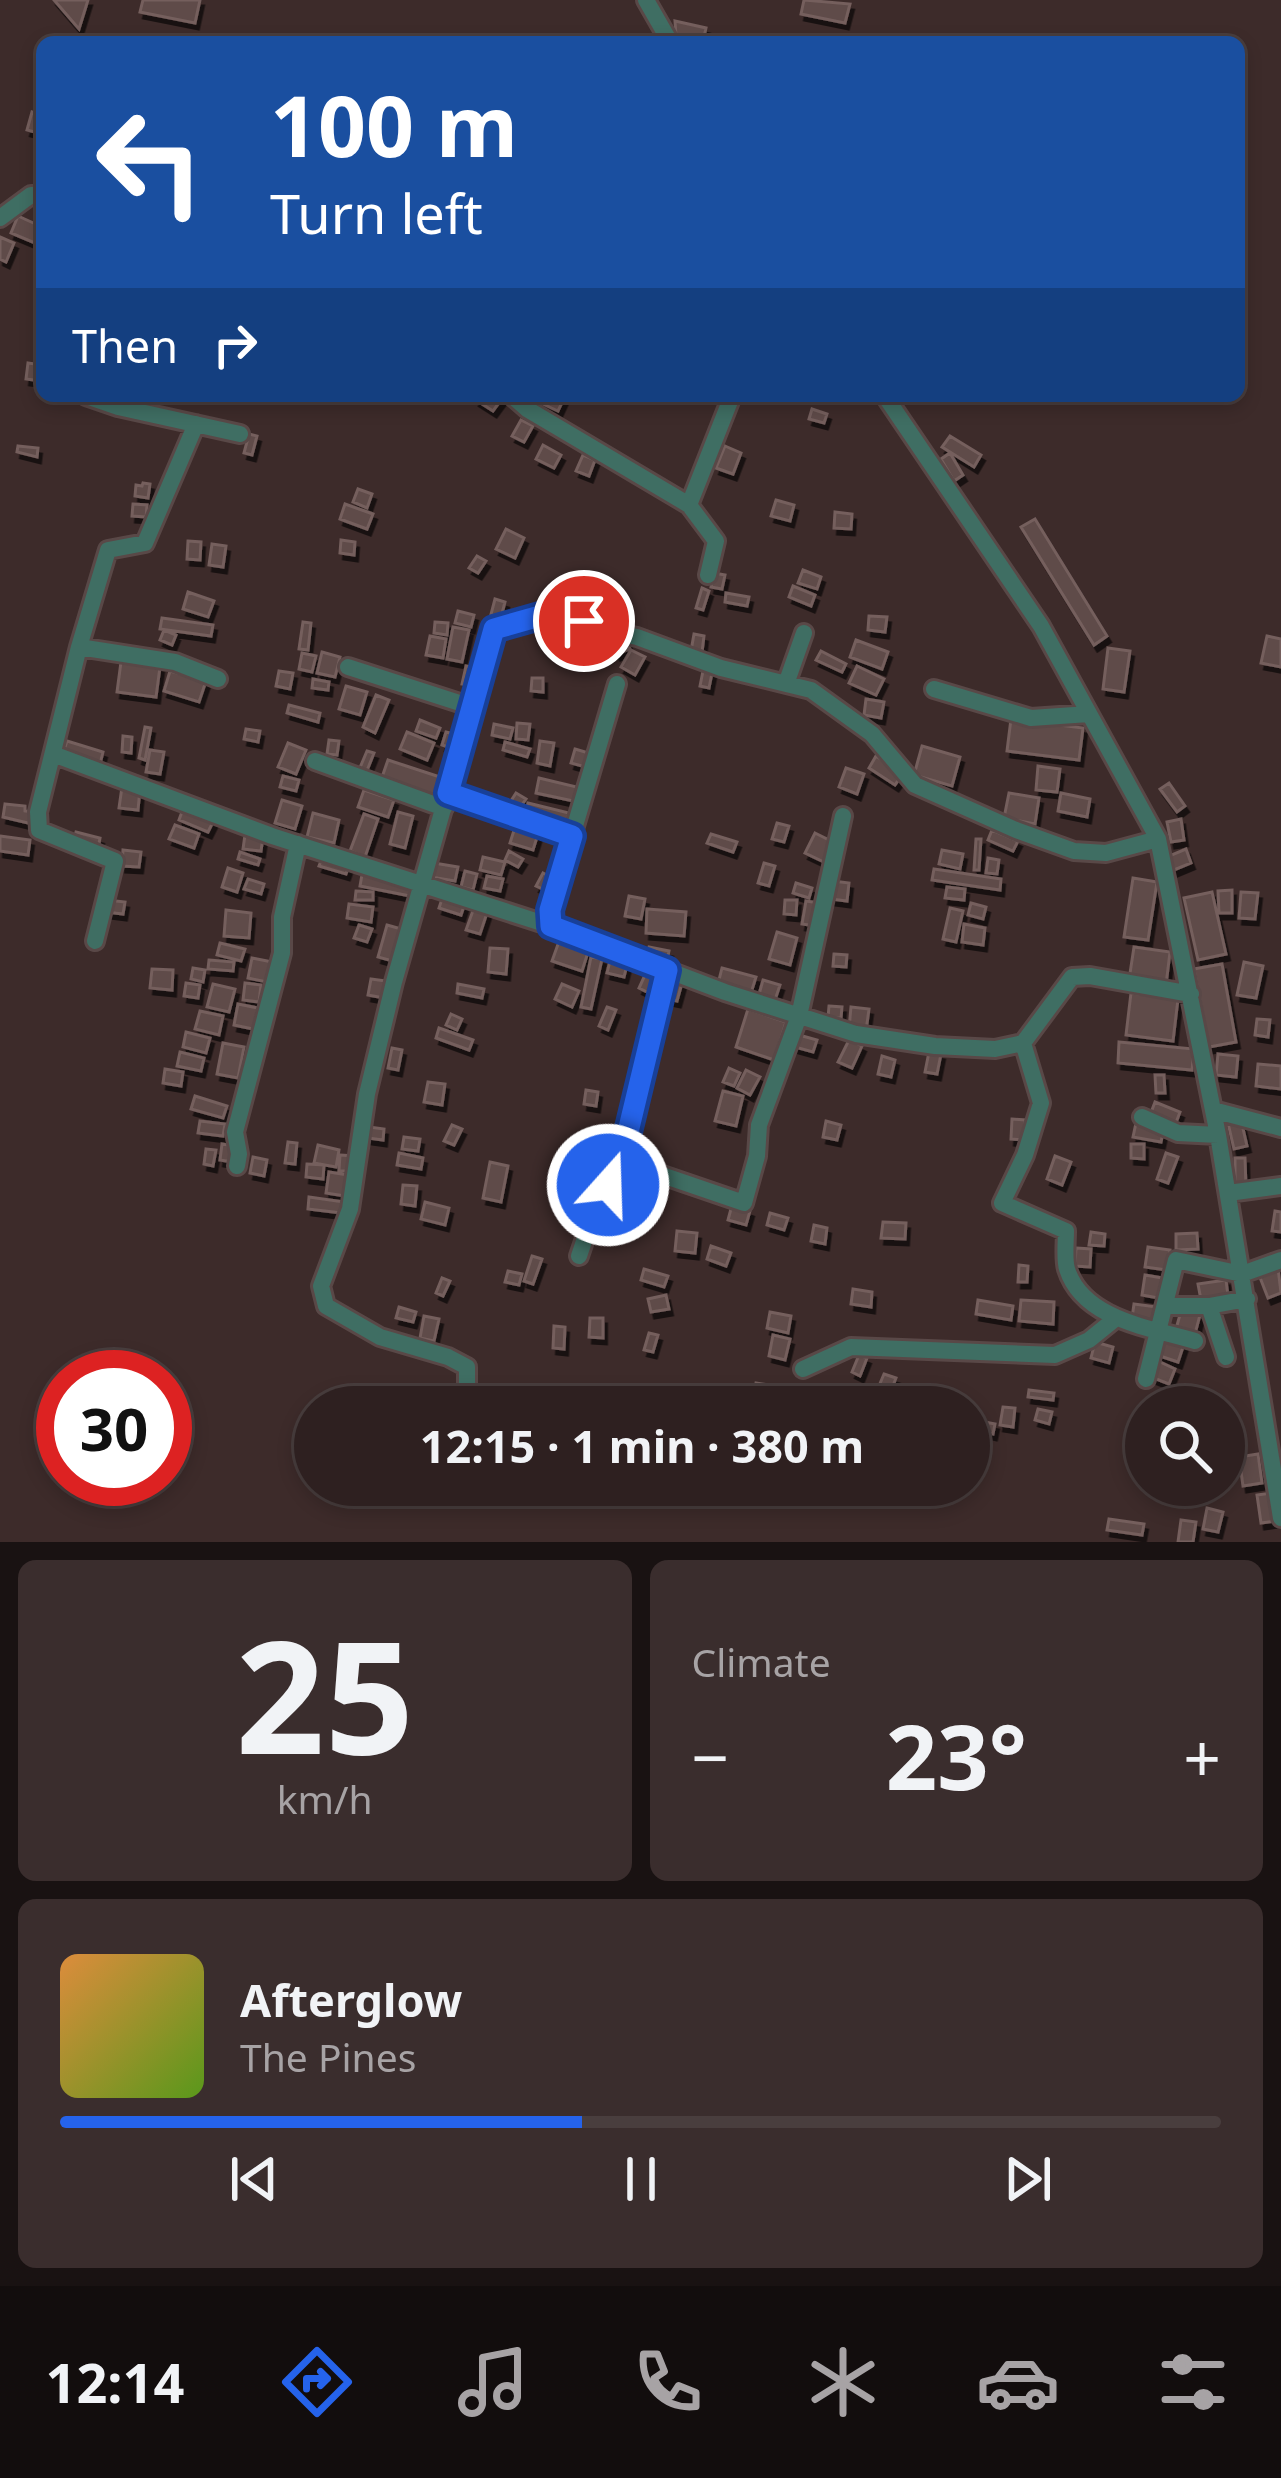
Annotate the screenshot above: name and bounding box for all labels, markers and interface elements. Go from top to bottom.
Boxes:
text: 100 m [270,67,518,182]
icon: left [72,84,228,240]
text: Turn left [270,176,483,250]
icon: right [202,312,268,378]
text: Then [72,315,178,376]
pin [533,570,635,672]
icon: arrive [551,588,617,654]
position arrow [545,1122,671,1248]
speed limit sign: 30 [36,1350,192,1506]
map controls [1125,1386,1245,1506]
button: search [1125,1386,1245,1506]
text: 12:15 · 1 min · 380 m [420,1415,864,1476]
text: 25 [236,1587,414,1800]
text: Climate [692,1635,831,1688]
text: 23° [886,1694,1027,1816]
text: − [692,1711,729,1801]
text: + [1183,1711,1221,1801]
text: km/h [277,1772,373,1825]
text: Afterglow [240,1969,462,2030]
text: The Pines [240,2030,416,2083]
icon: previous [221,2146,287,2212]
icon: pause [608,2146,674,2212]
icon: next [995,2146,1061,2212]
icon: directions [275,2340,359,2424]
icon: music [451,2340,535,2424]
icon: phone [626,2340,710,2424]
icon: climate [801,2340,885,2424]
icon: car [976,2340,1060,2424]
icon: filters [1151,2340,1235,2424]
text: 12:14 [46,2345,184,2419]

